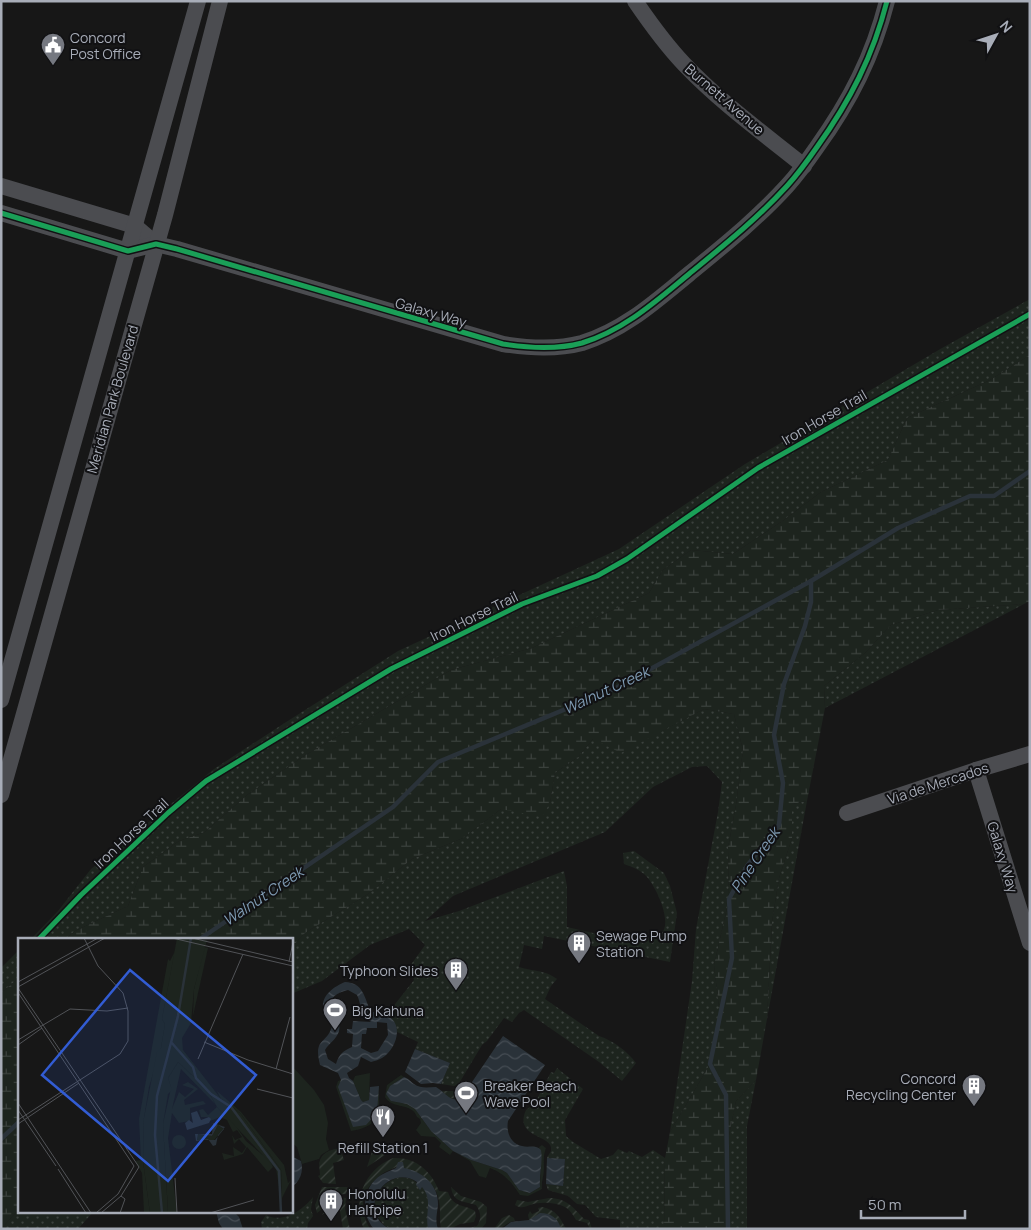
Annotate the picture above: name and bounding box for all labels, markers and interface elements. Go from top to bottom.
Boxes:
north arrow [971,10,1021,60]
text: N [996,16,1017,36]
place label: Concord Post Office [70,28,141,63]
public building icon: Concord Post Office [40,32,66,66]
street label: Burnett Avenue [681,59,769,139]
street label: Galaxy Way [393,293,470,331]
street label: Meridian Park Boulevard [82,323,142,475]
street label: Iron Horse Trail [778,385,870,449]
street label: Iron Horse Trail [427,587,521,645]
water label: Walnut Creek [559,660,655,719]
street label: Via de Mercados [885,758,991,808]
street label: Iron Horse Trail [90,794,172,872]
street label: Galaxy Way [983,819,1023,895]
water label: Pine Creek [726,821,786,897]
water label: Walnut Creek [219,860,310,931]
place label: Sewage Pump Station [596,926,687,961]
building icon: Sewage Pump Station [566,930,592,964]
inset map [18,938,292,1212]
building icon: Typhoon Slides [443,957,469,991]
place label: Typhoon Slides [340,961,438,980]
sports icon: Big Kahuna [322,997,348,1031]
place label: Big Kahuna [352,1001,424,1020]
place label: Concord Recycling Center [846,1069,956,1104]
building icon: Concord Recycling Center [961,1073,987,1107]
place label: Breaker Beach Wave Pool [484,1076,577,1111]
sports icon: Breaker Beach Wave Pool [453,1080,479,1114]
restaurant icon: Refill Station 1 [370,1104,396,1138]
place label: Refill Station 1 [338,1138,428,1157]
place label: Honolulu Halfpipe [348,1184,406,1219]
building icon: Honolulu Halfpipe [318,1188,344,1222]
scale bar [861,1188,965,1220]
text: 50 m [868,1194,902,1215]

